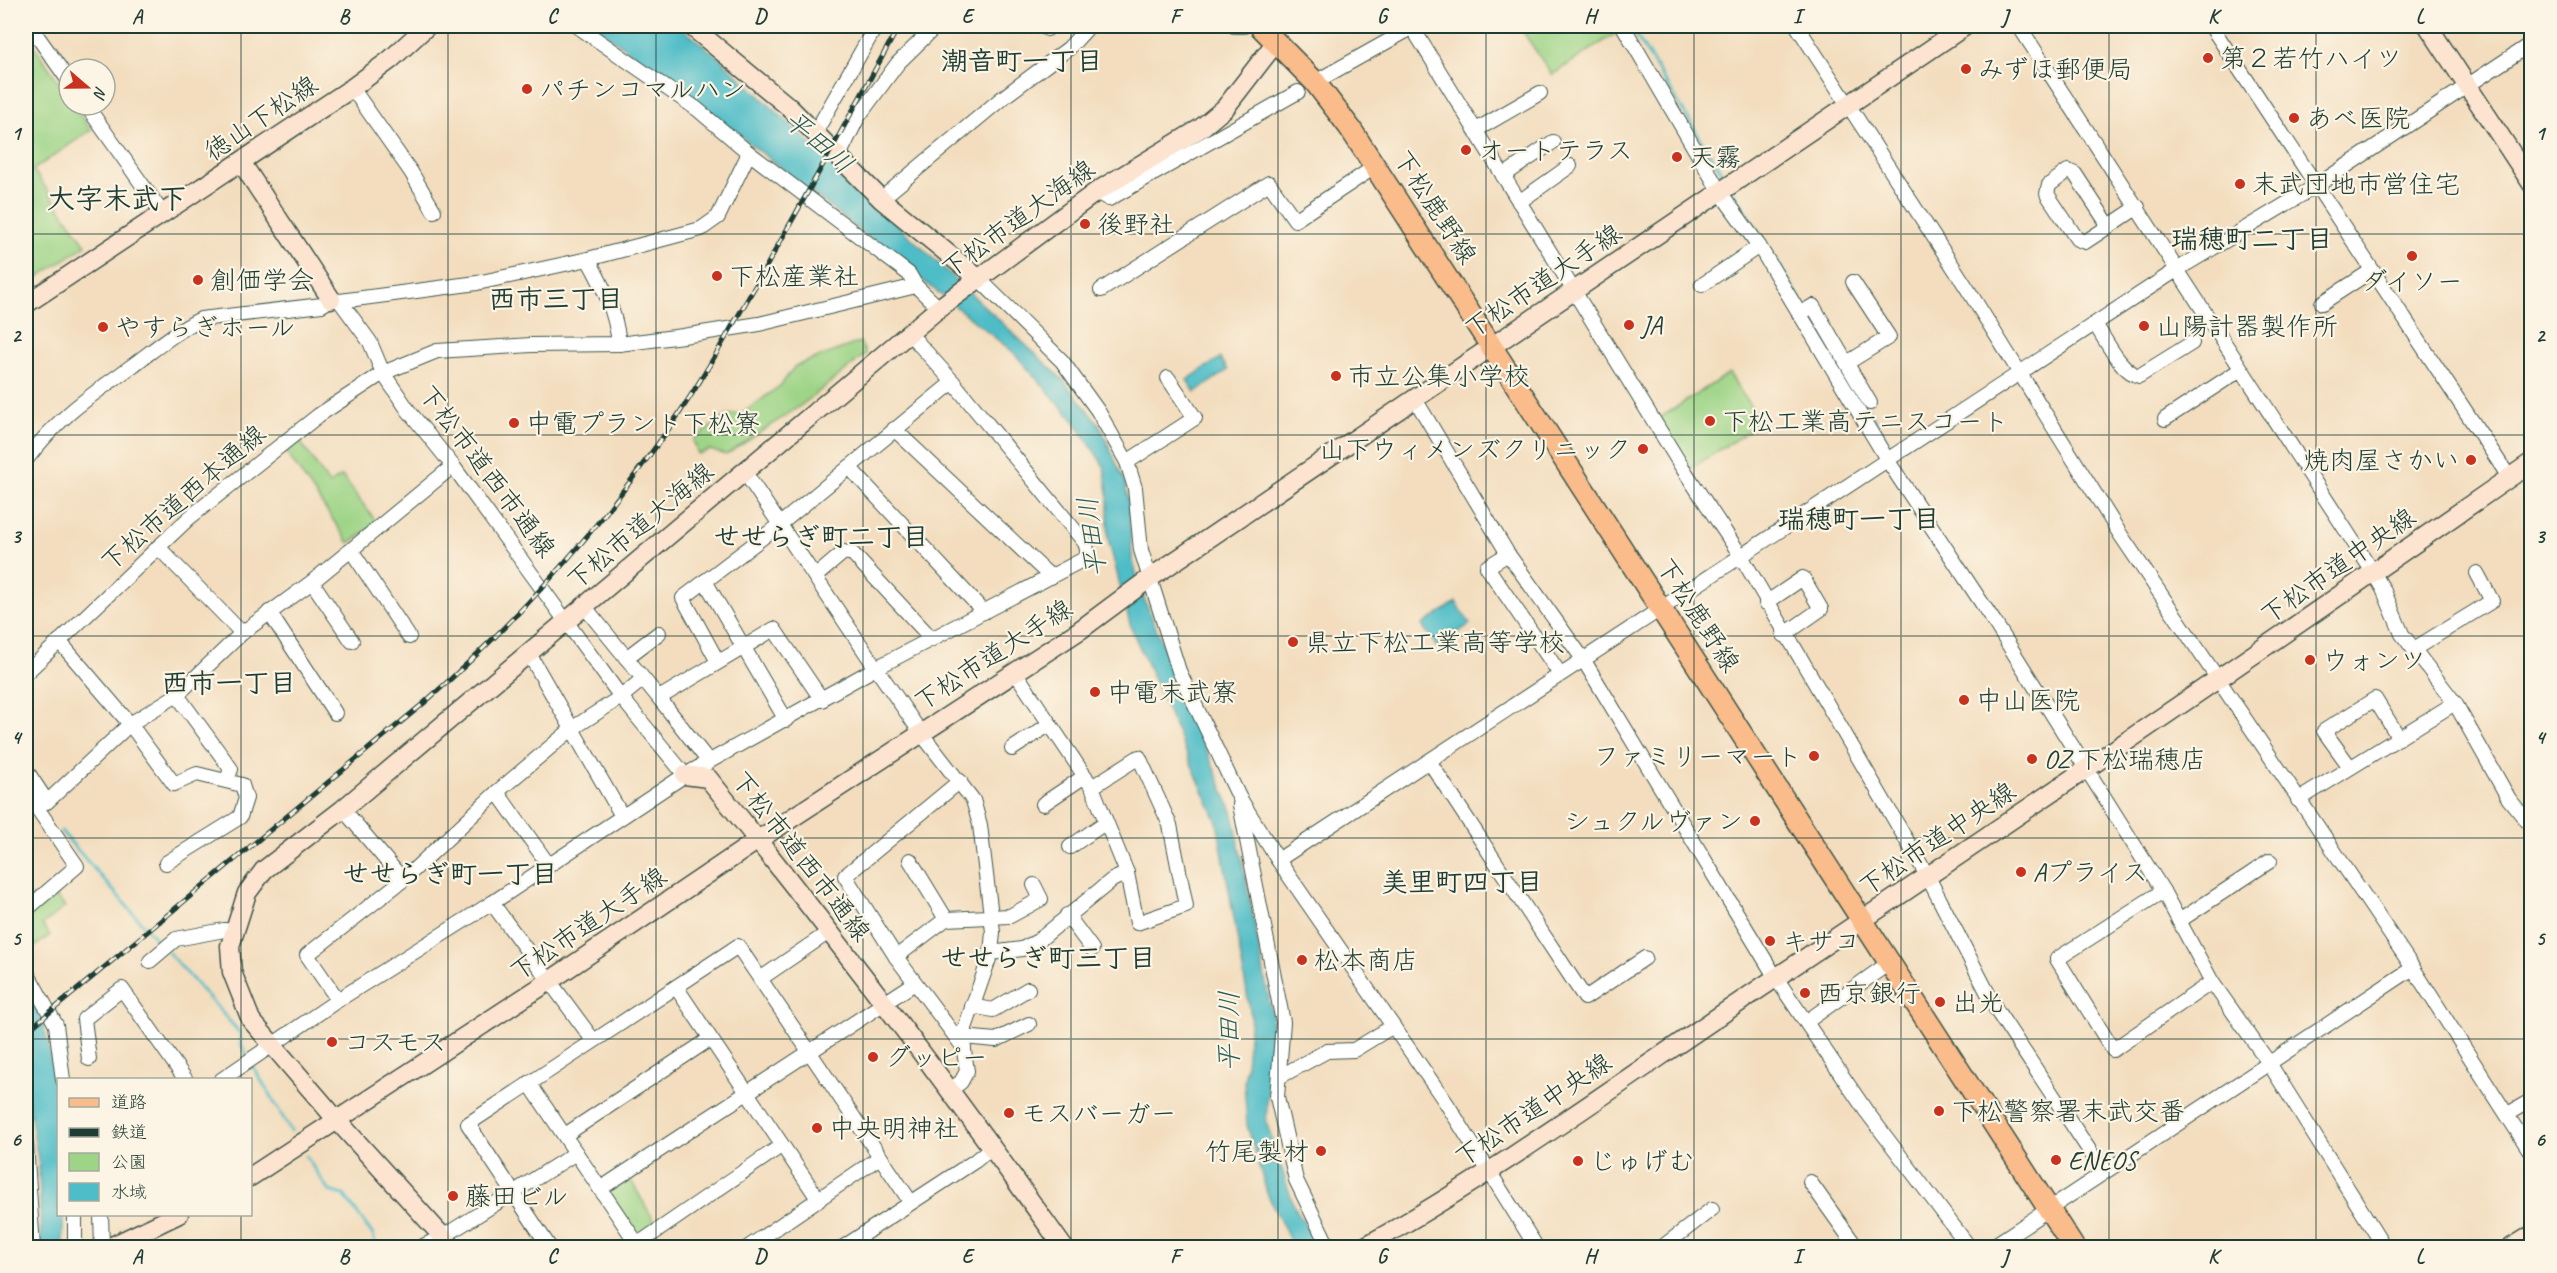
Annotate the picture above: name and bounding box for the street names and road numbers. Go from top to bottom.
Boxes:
street label: 徳山下松線 [198,68,324,168]
street label: 下松鹿野線 [1386,143,1484,271]
street label: 下松市道大海線 [935,152,1101,286]
street label: 下松市道大手線 [1458,216,1628,346]
street label: 下松市道西市通線 [411,378,563,564]
street label: 下松市道西本通線 [94,417,272,579]
street label: 下松市道大海線 [560,455,720,597]
street label: 下松市道中央線 [2254,500,2422,632]
street label: 下松鹿野線 [1649,551,1747,679]
street label: 下松市道大手線 [908,592,1078,718]
street label: 下松市道西市通線 [724,764,878,948]
street label: 下松市道中央線 [1852,774,2022,904]
street label: 下松市道大手線 [503,859,673,989]
street label: 下松市道中央線 [1448,1045,1618,1175]

